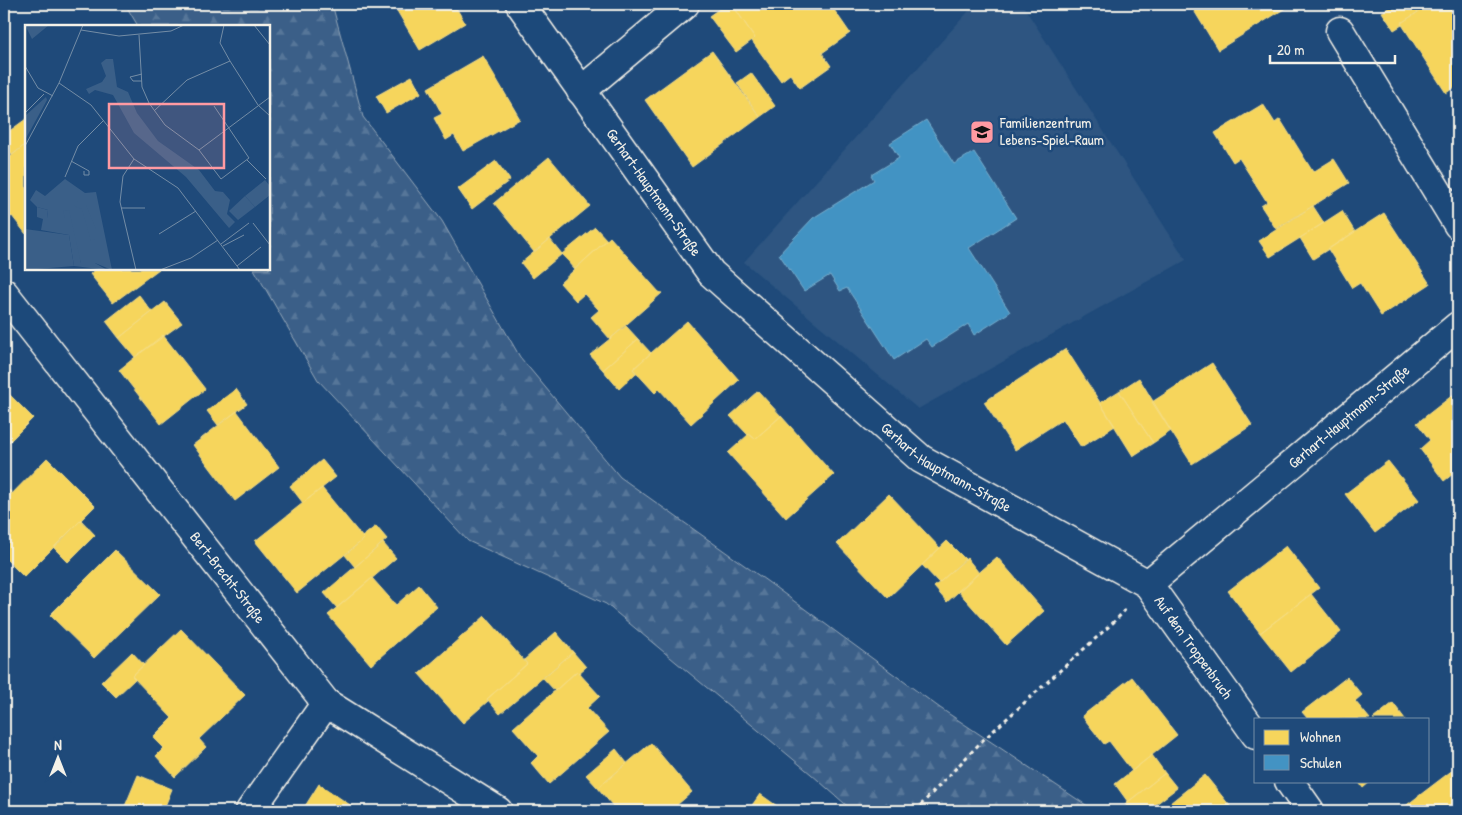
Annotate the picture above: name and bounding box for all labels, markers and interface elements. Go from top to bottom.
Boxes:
inset map [25,25,270,270]
scale bar [1270,32,1394,64]
text: 20 m [1277,39,1304,60]
place label: Familienzentrum Lebens-Spiel-Raum [999,112,1104,150]
school or university icon: Familienzentrum Lebens-Spiel-Raum [969,119,995,145]
street label: Gerhart-Hauptmann-Straße [602,124,707,260]
street label: Gerhart-Hauptmann-Straße [1283,360,1414,473]
street label: Gerhart-Hauptmann-Straße [877,417,1015,517]
street label: Bert-Brecht-Straße [185,527,271,628]
street label: Auf dem Troppenbruch [1150,591,1238,703]
legend [1254,718,1430,782]
text: Wohnen [1300,726,1341,747]
north arrow [32,732,82,782]
text: N [54,735,62,754]
text: Schulen [1300,752,1342,773]

